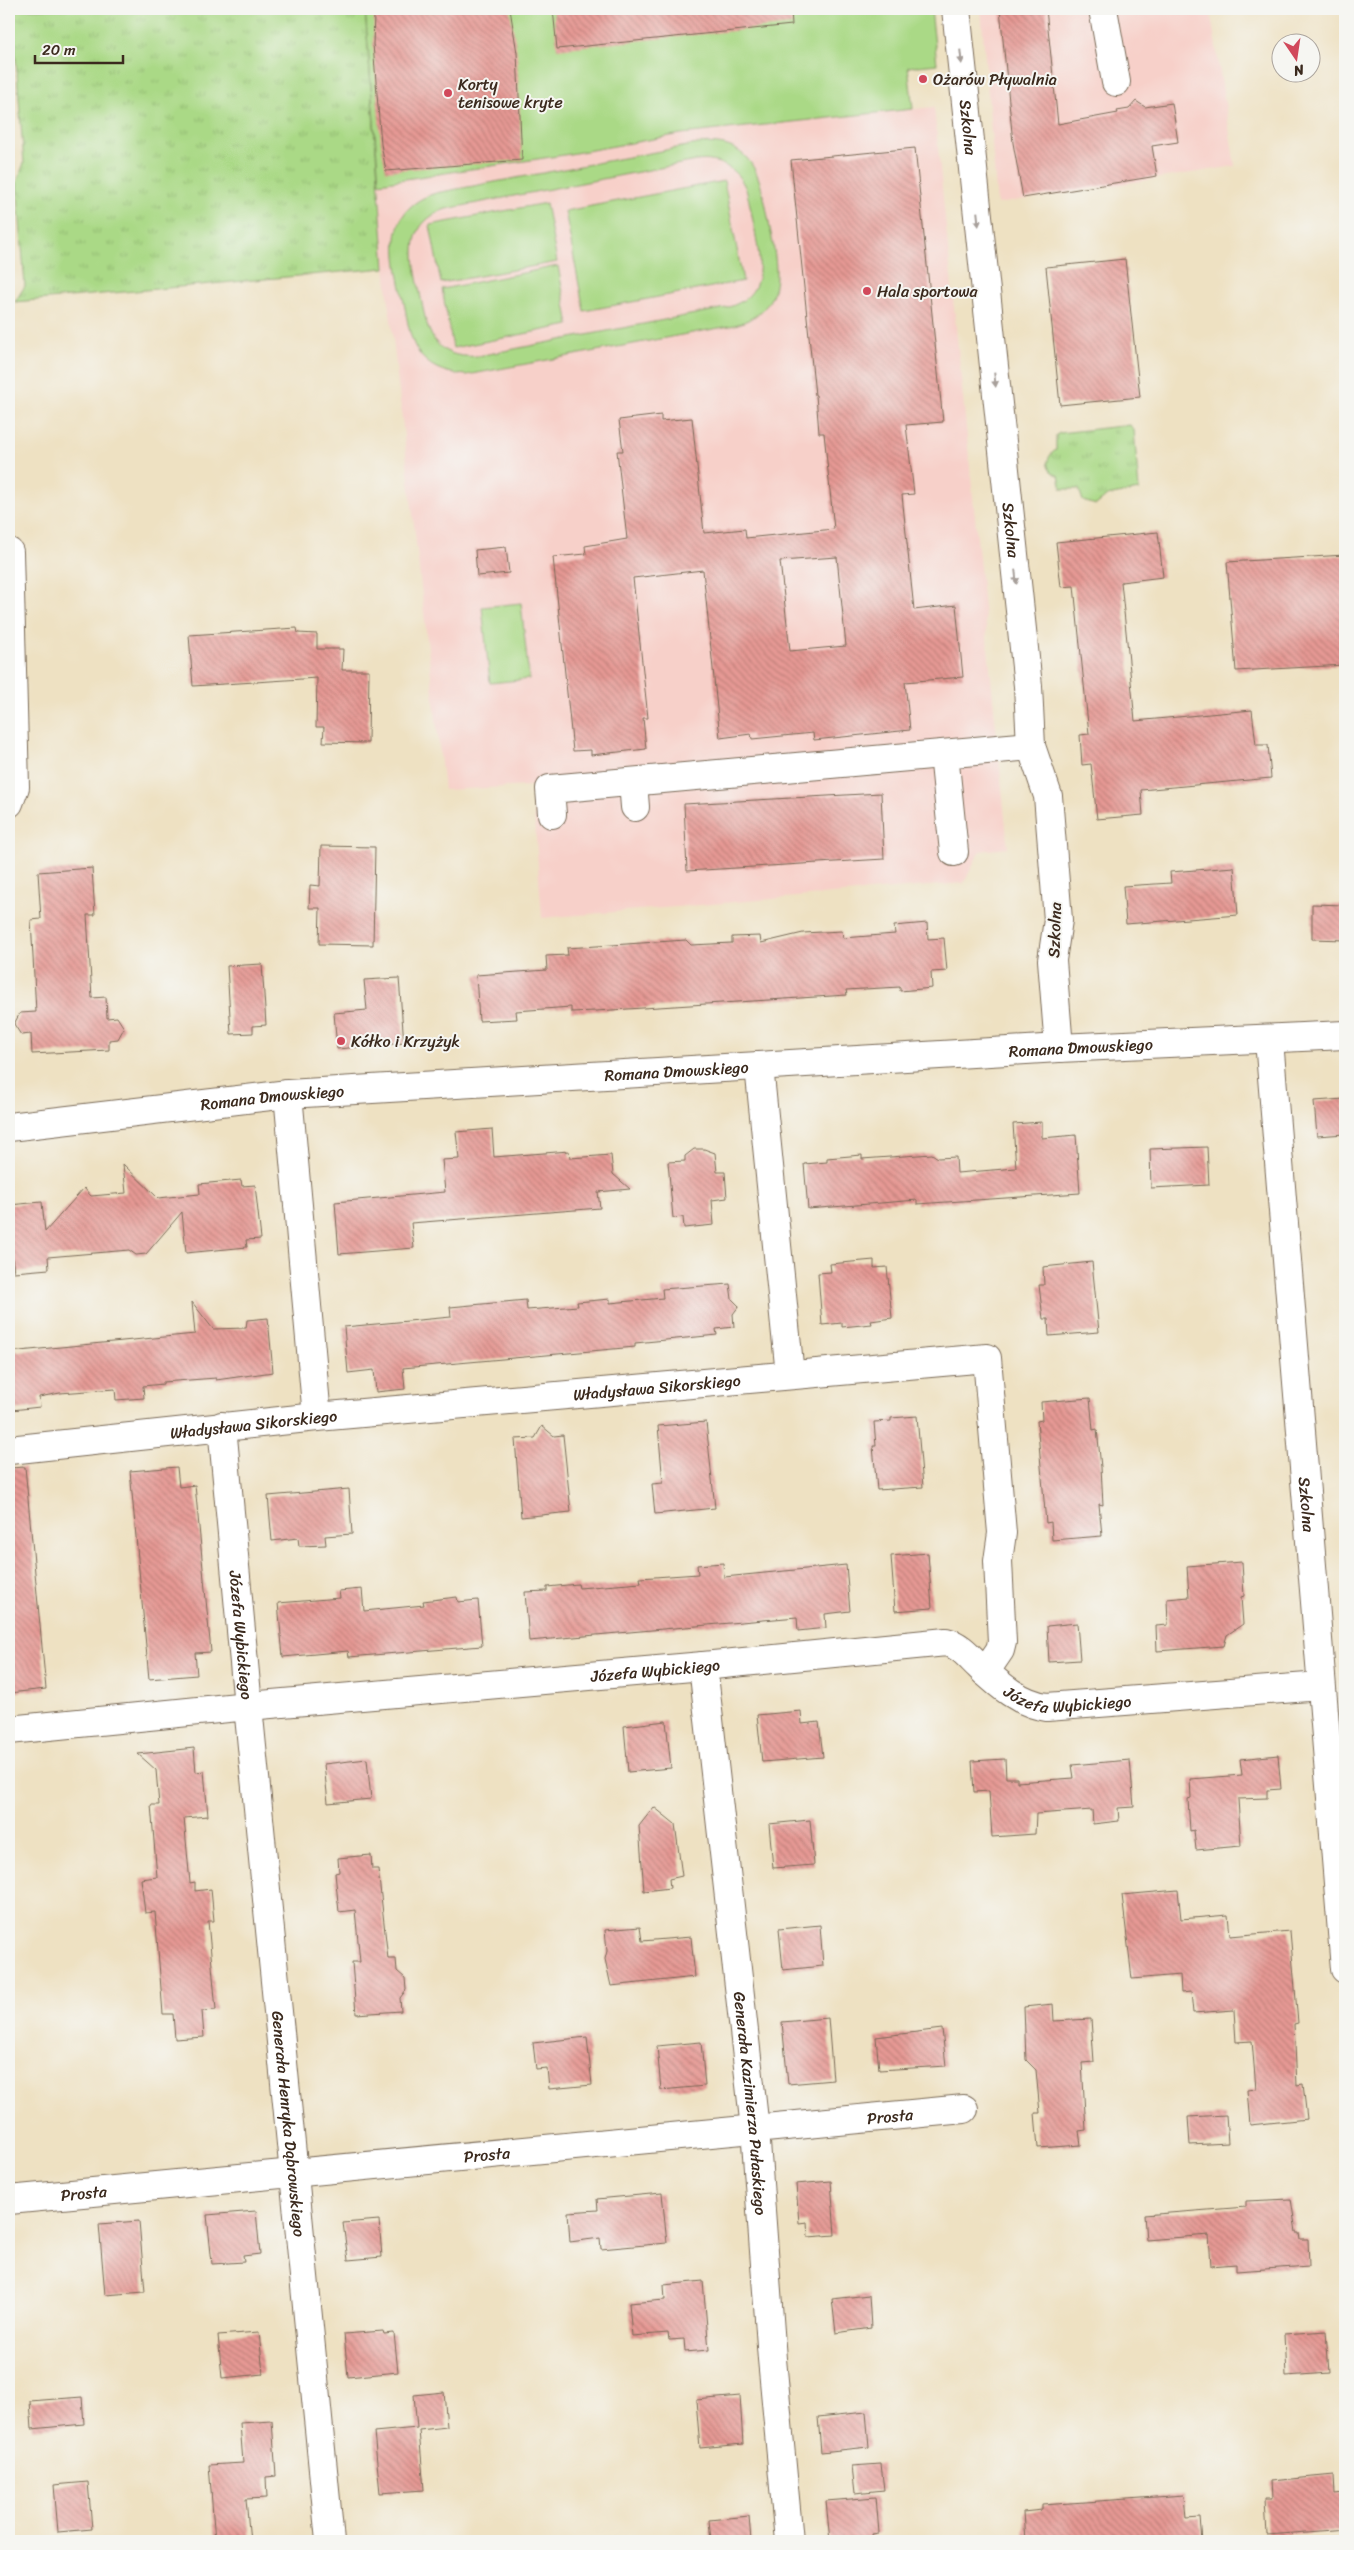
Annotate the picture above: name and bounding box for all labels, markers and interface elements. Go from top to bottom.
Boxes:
scale bar [35,32,122,64]
north arrow [1272,32,1322,82]
text: 20 m [42,37,76,63]
one-way arrow [957,50,965,66]
text: N [1291,57,1307,84]
place label: Ożarów Pływalnia [933,65,1057,94]
place label: Korty tenisowe kryte [458,70,563,117]
marker: Ożarów Pływalnia [917,73,929,85]
marker: Korty tenisowe kryte [442,87,454,99]
street label: Szkolna [951,98,986,157]
one-way arrow [974,211,982,227]
place label: Hala sportowa [877,277,979,306]
marker: Hala sportowa [861,285,873,297]
one-way arrow [991,373,999,389]
street label: Szkolna [994,501,1028,560]
one-way arrow [1012,569,1020,585]
street label: Szkolna [1039,901,1070,958]
place label: Kółko i Krzyżyk [351,1027,460,1056]
street label: Romana Dmowskiego [1008,1030,1153,1066]
marker: Kółko i Krzyżyk [335,1035,347,1047]
street label: Romana Dmowskiego [603,1053,749,1090]
street label: Romana Dmowskiego [199,1077,345,1119]
street label: Władysława Sikorskiego [572,1366,742,1409]
street label: Władysława Sikorskiego [169,1401,338,1448]
street label: Szkolna [1290,1476,1323,1534]
street label: Józefa Wybickiego [220,1568,261,1701]
street label: Józefa Wybickiego [588,1650,721,1691]
street label: Józefa Wybickiego [997,1677,1132,1722]
street label: Generała Kazimierza Pułaskiego [725,1990,775,2216]
street label: Generała Henryka Dąbrowskiego [263,2009,314,2238]
street label: Prosta [866,2100,915,2133]
street label: Prosta [462,2138,512,2172]
street label: Prosta [59,2177,109,2210]

